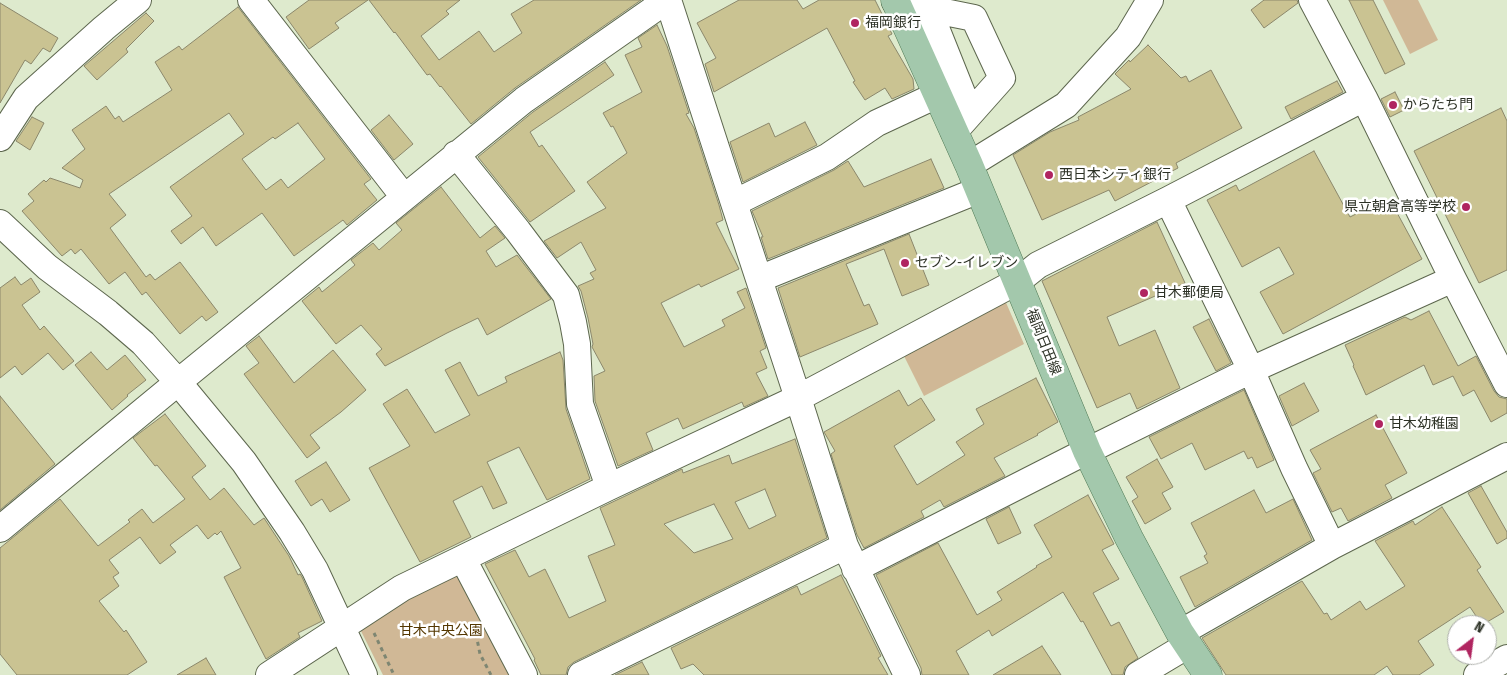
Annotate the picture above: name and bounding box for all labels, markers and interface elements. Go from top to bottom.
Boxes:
place label: 福岡銀行 [865,15,921,31]
marker: 福岡銀行 [849,17,861,29]
place label: からたち門 [1403,97,1473,113]
marker: からたち門 [1387,99,1399,111]
place label: 西日本シティ銀行 [1059,167,1171,183]
marker: 西日本シティ銀行 [1043,169,1055,181]
place label: 県立朝倉高等学校 [1344,199,1456,215]
marker: 県立朝倉高等学校 [1460,201,1472,213]
place label: セブン-イレブン [915,255,1018,271]
marker: セブン-イレブン [899,257,911,269]
place label: 甘木郵便局 [1154,285,1224,301]
marker: 甘木郵便局 [1138,287,1150,299]
street label: 福岡日田線 [1022,306,1064,378]
place label: 甘木幼稚園 [1389,416,1459,432]
marker: 甘木幼稚園 [1373,418,1385,430]
north arrow [1447,615,1497,665]
text: N [1471,618,1487,637]
park label: 甘木中央公園 [399,623,483,639]

